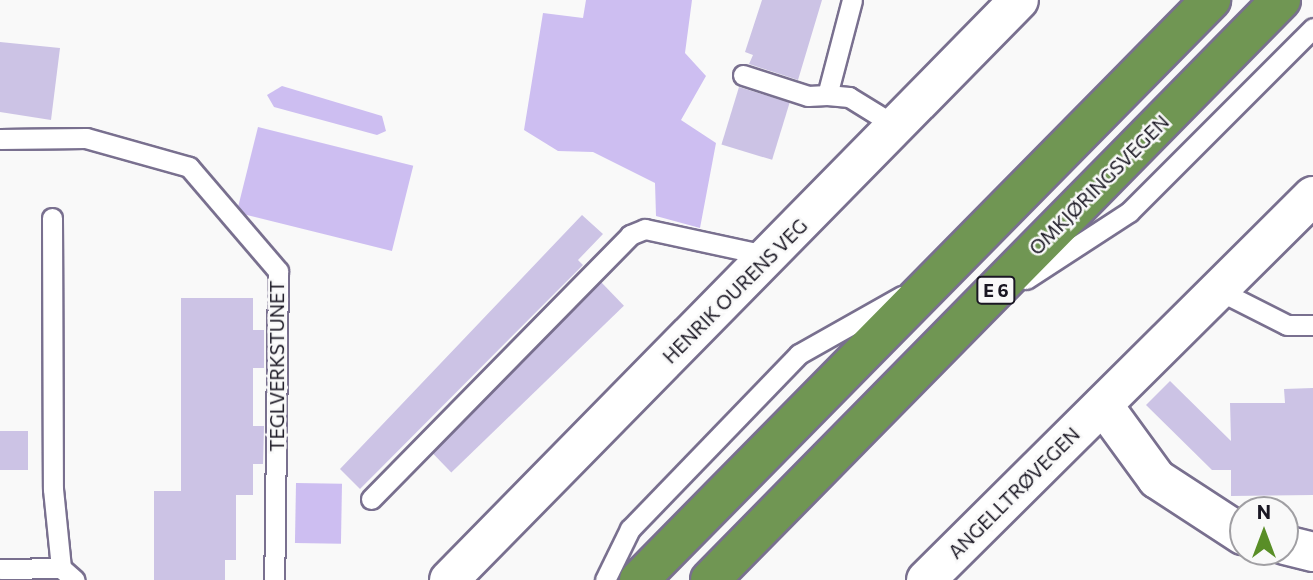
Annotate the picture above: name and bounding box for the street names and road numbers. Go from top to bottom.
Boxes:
street label: OMKJØRINGSVEGEN [1024,110,1174,260]
street label: HENRIK OURENS VEG [658,214,812,368]
road number: E 6 [975,276,1017,304]
street label: TEGLVERKSTUNET [266,280,288,452]
street label: ANGELLTRØVEGEN [944,423,1084,563]

